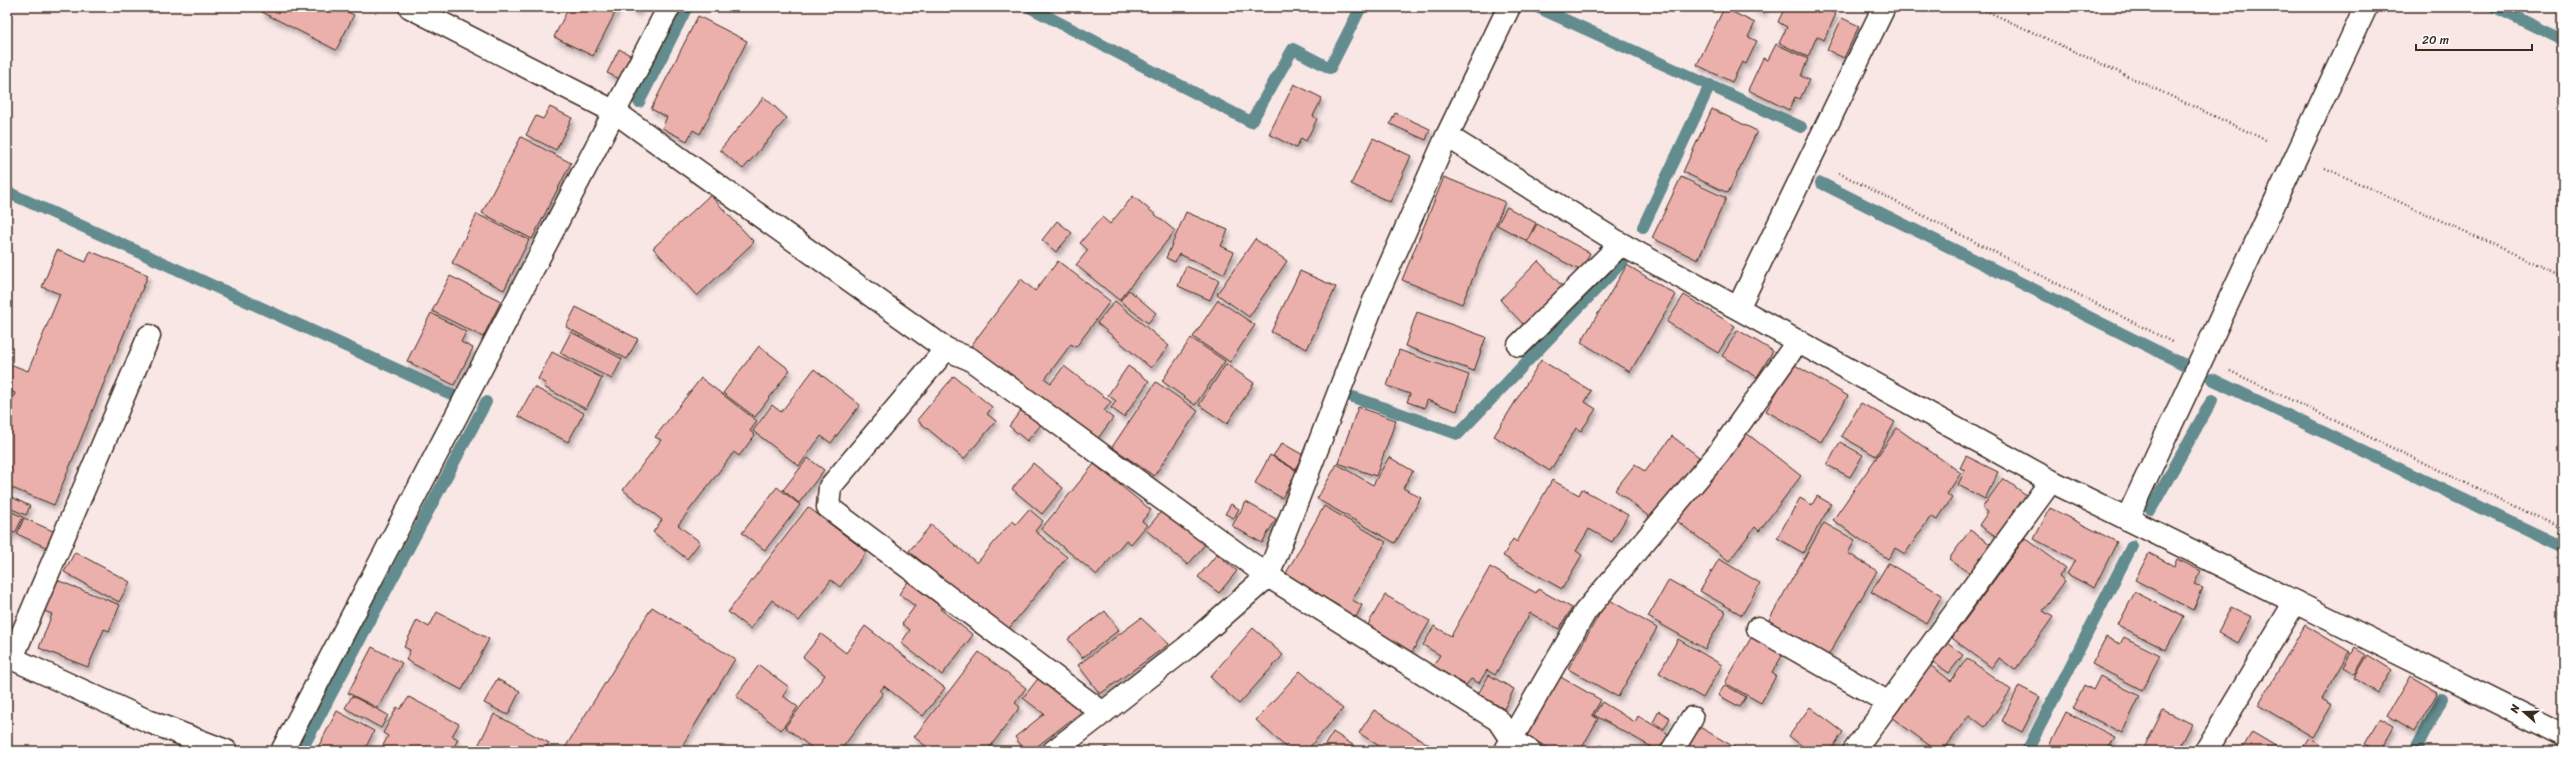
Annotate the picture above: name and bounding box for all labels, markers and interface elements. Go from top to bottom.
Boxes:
scale bar [2416,26,2532,52]
text: 20 m [2422,29,2449,51]
north arrow [2504,692,2544,732]
text: N [2504,702,2525,717]

